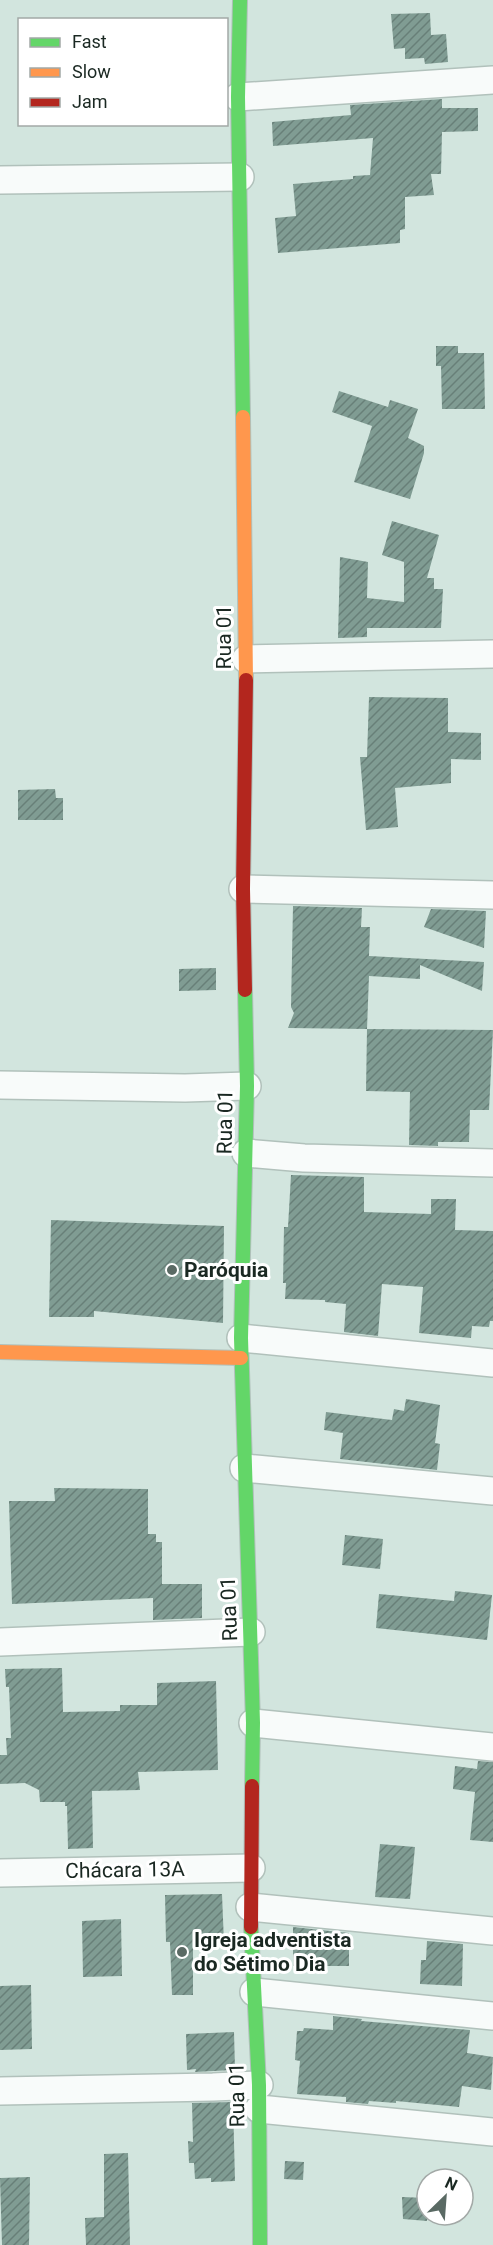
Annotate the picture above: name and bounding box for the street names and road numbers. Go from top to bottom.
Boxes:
street label: Rua 01 [212,605,236,669]
street label: Rua 01 [212,1089,238,1155]
street label: Rua 01 [216,1576,242,1642]
street label: Chácara 13A [65,1857,185,1883]
street label: Rua 01 [224,2062,250,2128]

